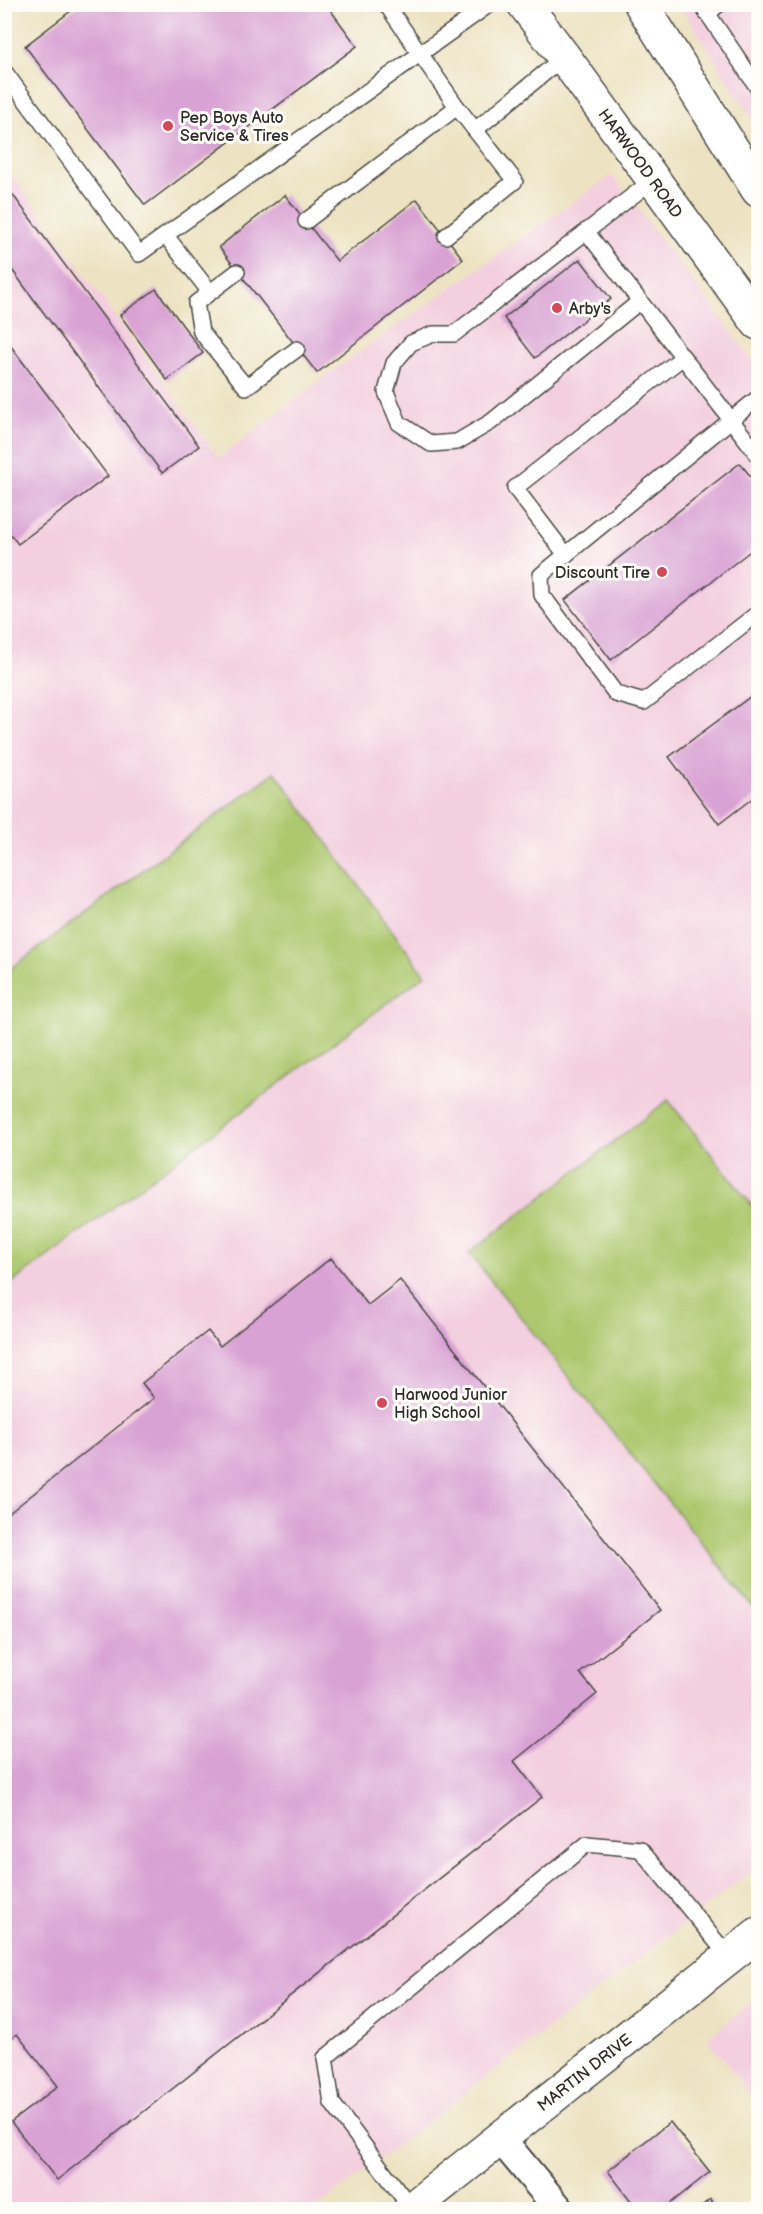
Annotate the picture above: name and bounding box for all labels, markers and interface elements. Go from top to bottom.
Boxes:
street label: HARWOOD ROAD [594,106,686,222]
place label: Pep Boys Auto Service & Tires [180,109,289,146]
marker: Pep Boys Auto Service & Tires [161,119,175,133]
place label: Arby's [569,300,611,319]
marker: Arby's [550,301,564,315]
place label: Discount Tire [555,564,651,583]
marker: Discount Tire [655,565,669,579]
place label: Harwood Junior High School [394,1386,507,1423]
marker: Harwood Junior High School [375,1396,389,1410]
street label: MARTIN DRIVE [534,2031,636,2116]

